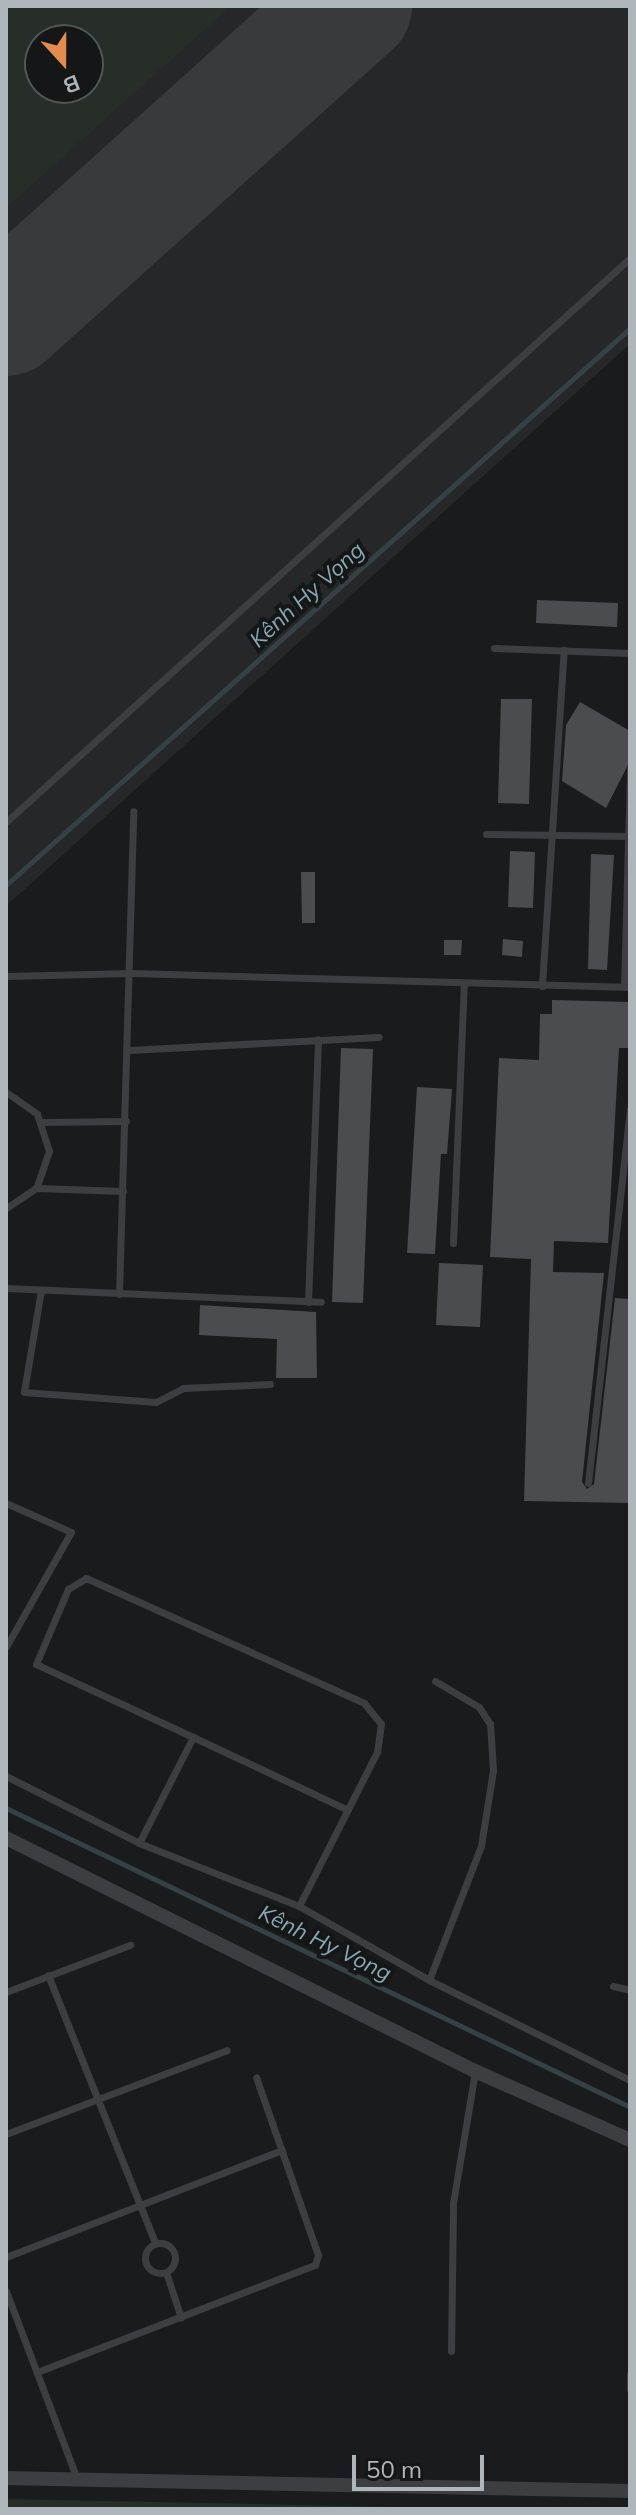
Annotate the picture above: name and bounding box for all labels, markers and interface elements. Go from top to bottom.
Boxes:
north arrow [24,24,104,104]
text: B [60,69,84,100]
water label: Kênh Hy Vọng [245,537,369,653]
water label: Kênh Hy Vọng [254,1900,396,1986]
scale bar [356,2439,488,2489]
text: 50 m [366,2454,422,2484]

